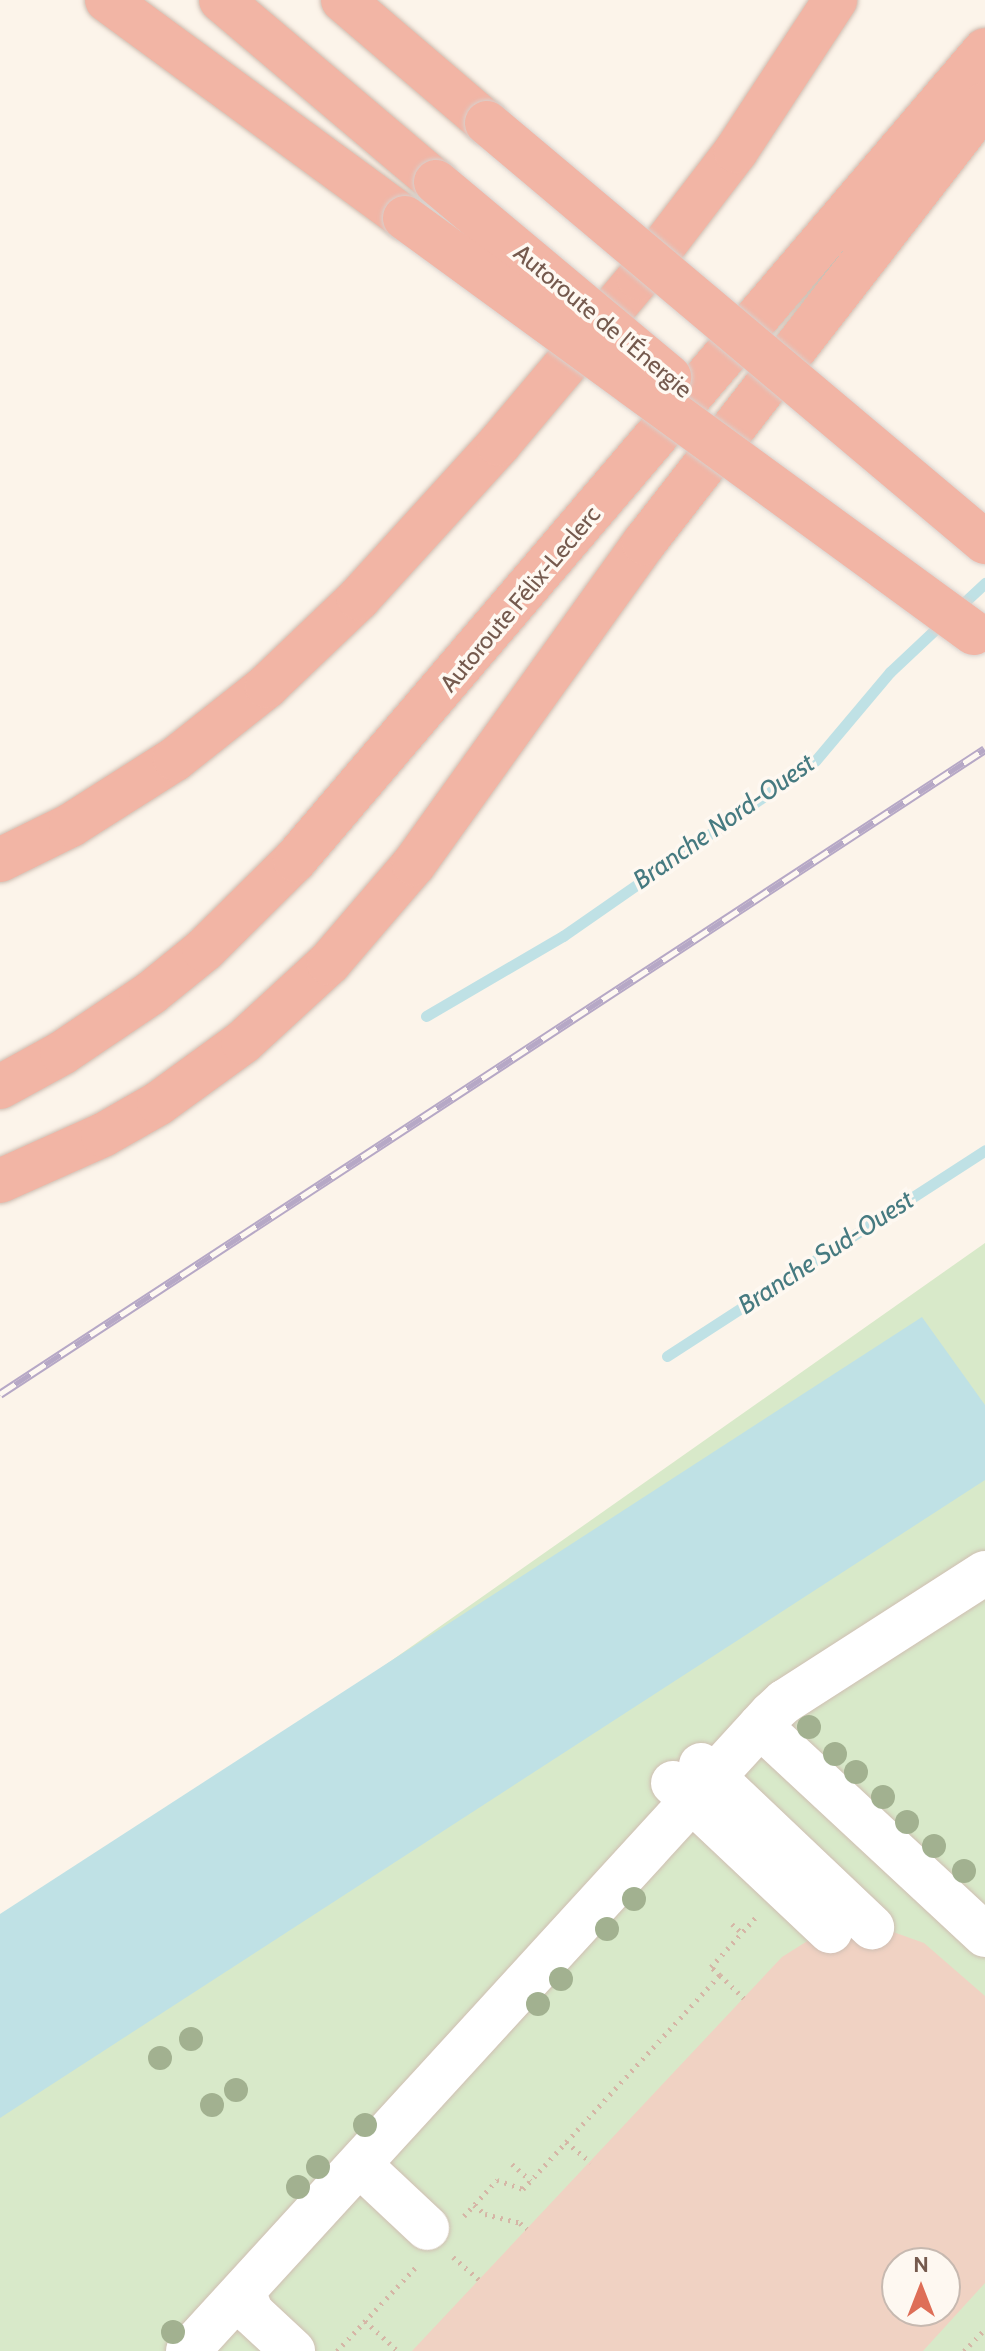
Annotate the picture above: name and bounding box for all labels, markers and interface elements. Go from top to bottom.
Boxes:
street label: Autoroute de l'Énergie [508,238,698,404]
street label: Autoroute Félix-Leclerc [434,500,606,698]
water label: Branche Nord-Ouest [628,748,820,896]
water label: Branche Sud-Ouest [733,1185,919,1321]
north arrow [881,2247,961,2327]
text: N [913,2251,929,2278]

